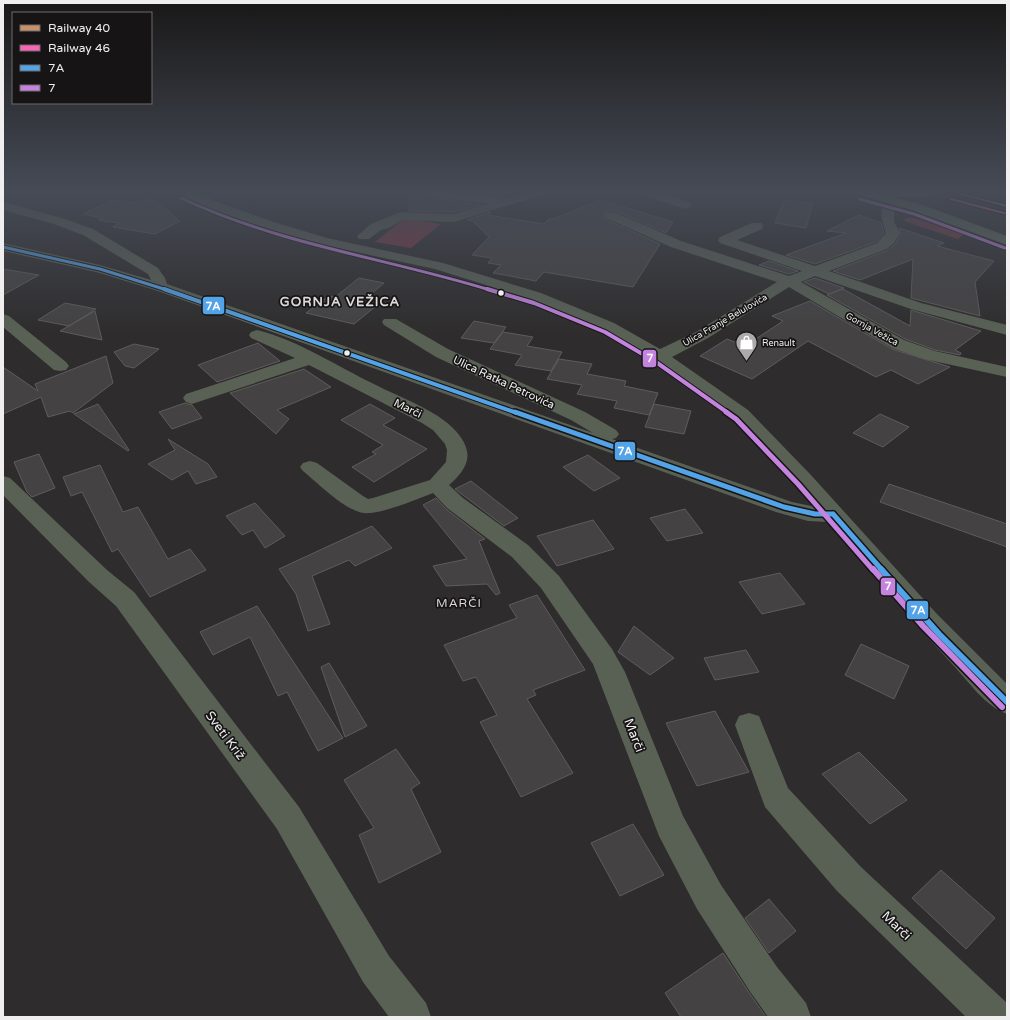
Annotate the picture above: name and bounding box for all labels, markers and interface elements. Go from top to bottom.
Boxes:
legend [12,12,152,104]
text: Railway 40 [48,21,110,35]
text: Railway 46 [48,41,110,55]
text: 7A [48,61,65,75]
text: 7 [48,81,56,95]
unlabelled marker [496,288,506,298]
street label: Ulica Franje Belulovića [681,292,770,349]
district label: GORNJA VEŽICA [280,293,400,310]
line badge: 7A [202,296,225,315]
text: 7A [205,300,221,313]
street label: Gornja Vežica [844,310,900,348]
shop icon: Renault [733,330,759,363]
place label: Renault [762,338,796,349]
unlabelled marker [342,348,352,358]
line badge: 7 [642,349,657,368]
text: 7 [647,352,654,365]
street label: Ulica Ratka Petrovića [451,353,557,412]
street label: Marči [392,396,424,421]
line badge: 7A [614,441,636,461]
text: 7A [617,445,633,458]
line badge: 7 [880,577,896,596]
text: 7 [885,580,892,593]
district label: MARČI [436,596,482,610]
line badge: 7A [906,600,929,620]
text: 7A [910,604,926,617]
street label: Sveti Križ [202,708,249,763]
street label: Marči [620,716,648,754]
street label: Marči [878,908,914,944]

